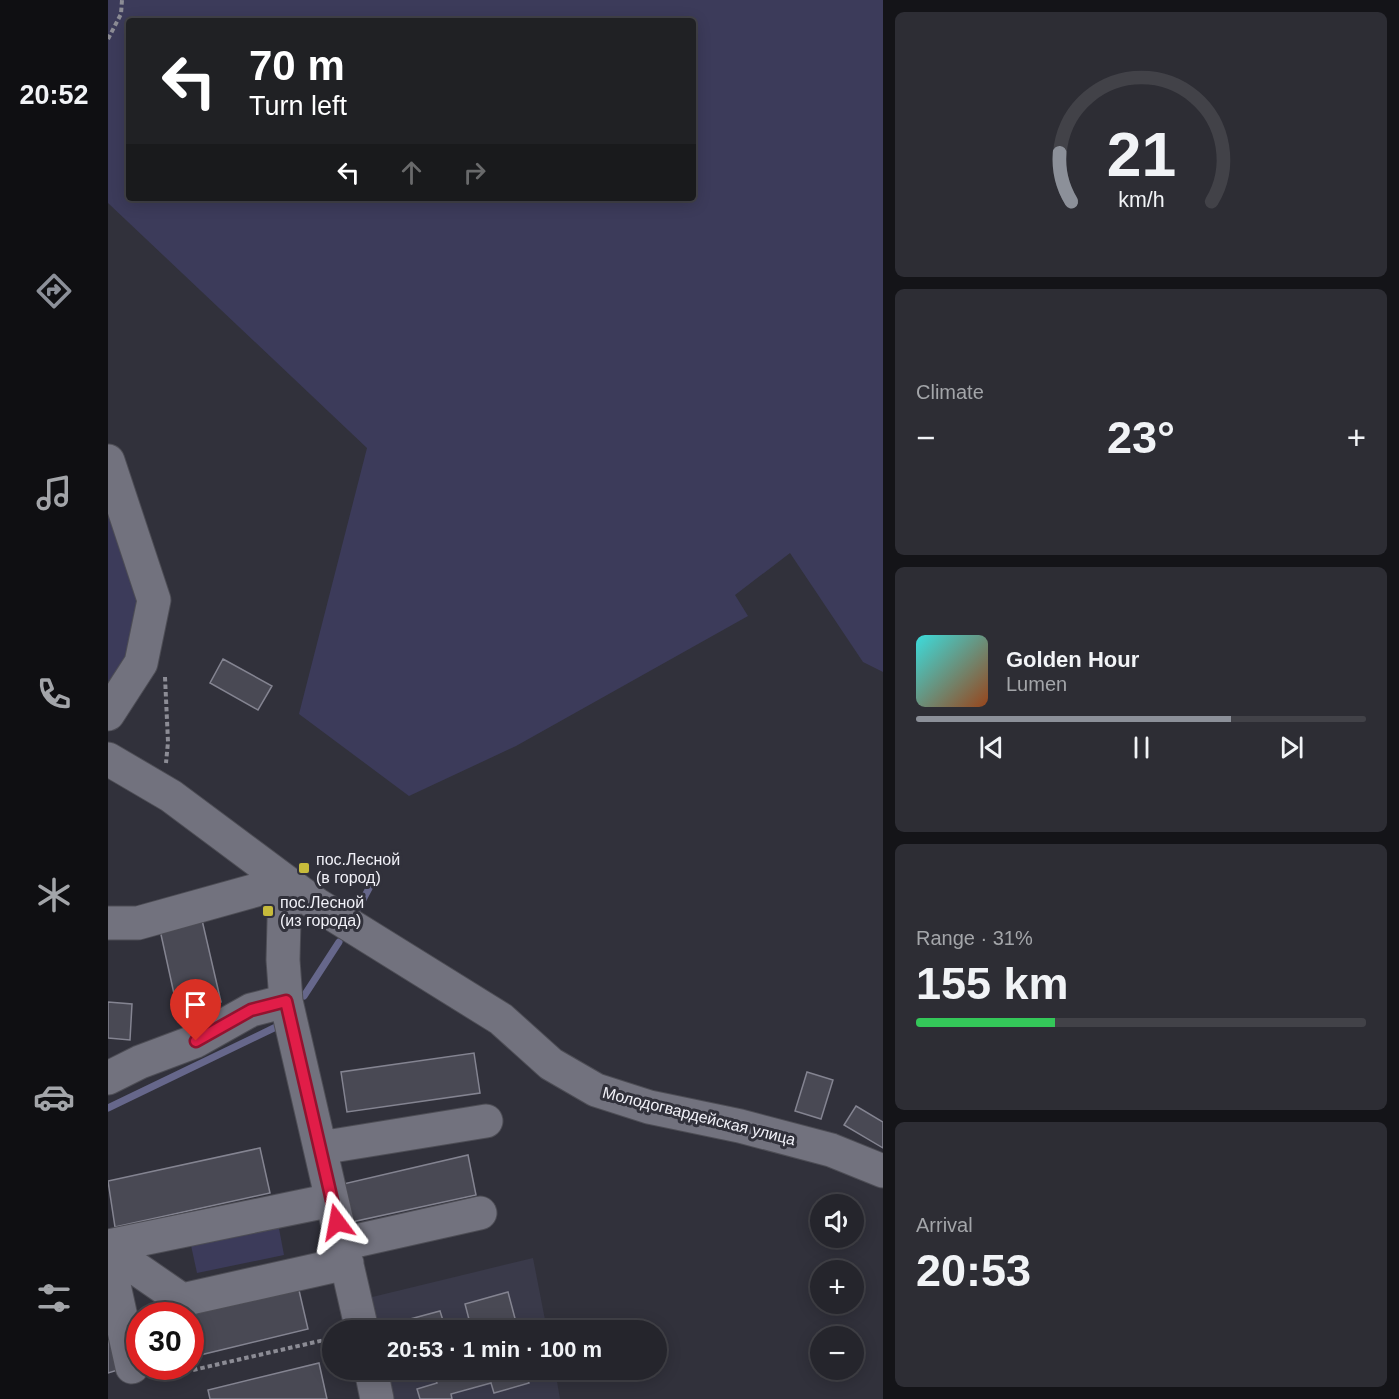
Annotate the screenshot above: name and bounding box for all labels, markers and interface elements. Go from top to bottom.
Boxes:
icon: left [150,42,228,120]
text: 70 m [249,42,345,89]
text: 20:52 [19,80,89,110]
text: Turn left [249,91,347,121]
text: 21 [1106,120,1176,189]
icon: left [332,156,365,189]
icon: ahead [395,156,428,189]
icon: right [458,156,491,189]
text: km/h [1118,188,1164,212]
icon: directions [33,270,75,312]
text: Climate [916,381,984,403]
text: 23° [1107,412,1175,463]
text: − [916,419,935,456]
text: + [1347,419,1366,456]
icon: music [33,472,75,514]
text: Golden Hour [1006,647,1139,672]
icon: phone [33,673,75,715]
text: Lumen [1006,673,1067,695]
icon: previous [975,731,1008,764]
icon: pause [1125,731,1158,764]
icon: next [1275,731,1308,764]
place label: пос.Лесной (в город) [316,851,400,886]
marker: пос.Лесной (в город) [297,861,311,875]
icon: climate [33,874,75,916]
place label: пос.Лесной (из города) [280,894,364,929]
marker: пос.Лесной (из города) [261,904,275,918]
text: Range · 31% [916,927,1033,949]
text: 155 km [916,958,1069,1009]
pin [170,979,221,1041]
icon: arrive [179,988,212,1021]
icon: car [33,1076,75,1118]
street label: Молодогвардейская улица [601,1084,797,1148]
position arrow [305,1190,369,1254]
map controls [810,1194,864,1380]
button: sound [810,1194,864,1248]
text: Arrival [916,1214,973,1236]
text: 20:53 [916,1245,1031,1296]
button: + [810,1260,864,1314]
icon: filters [33,1277,75,1319]
speed limit sign: 30 [126,1302,204,1380]
button: − [810,1326,864,1380]
text: 20:53 · 1 min · 100 m [387,1337,602,1362]

